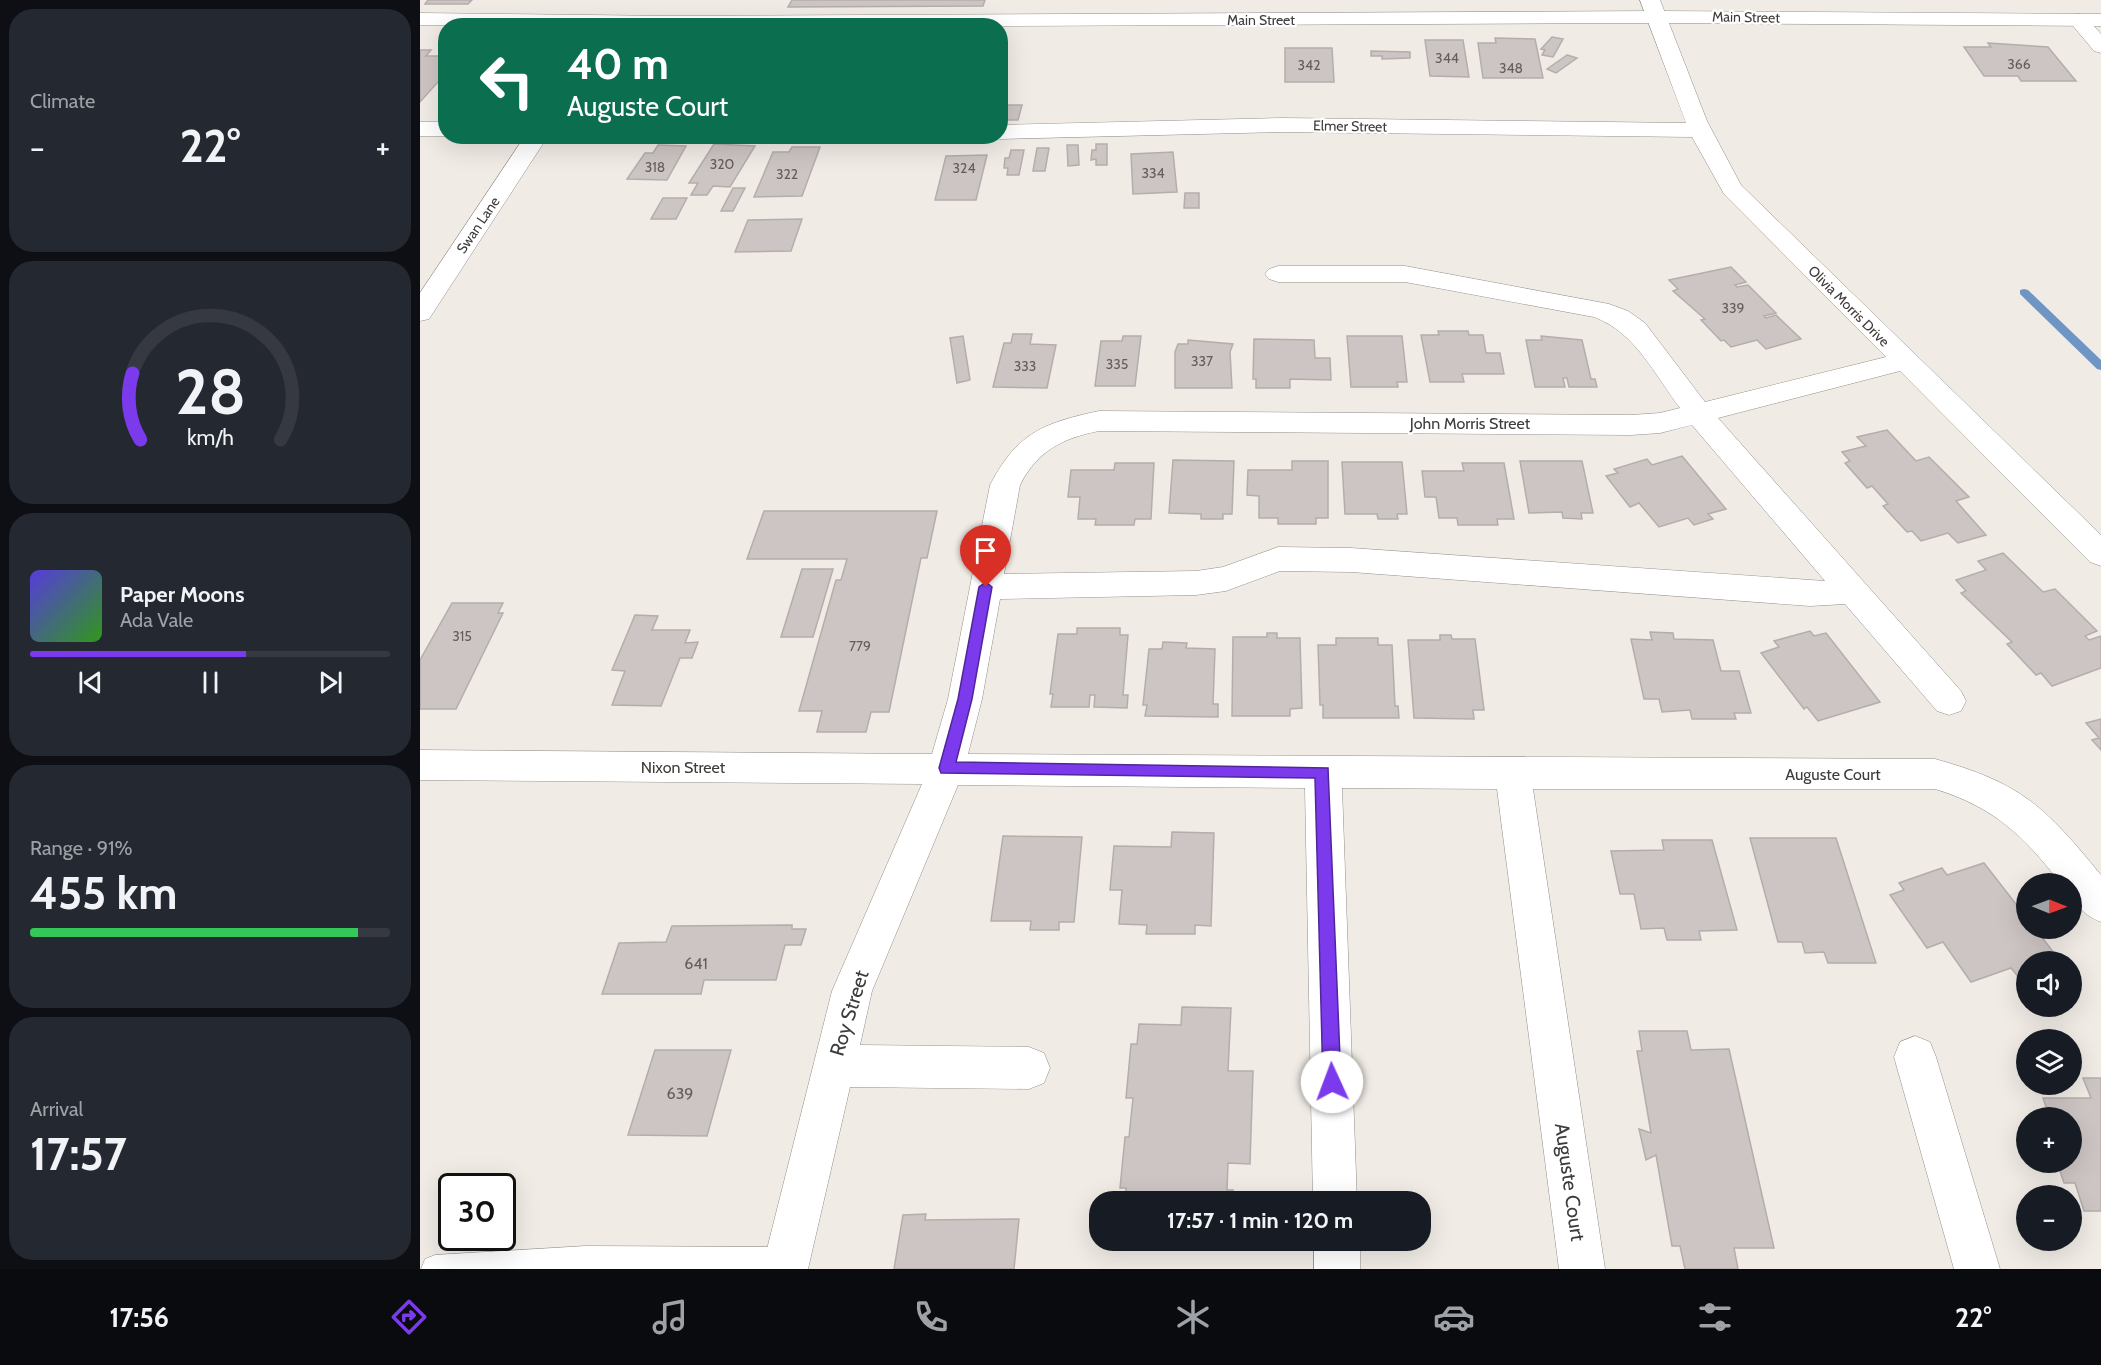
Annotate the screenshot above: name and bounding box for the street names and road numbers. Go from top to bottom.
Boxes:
street label: Main Street [1712,7,1780,27]
street label: Main Street [1227,11,1295,29]
street label: Elmer Street [1313,116,1387,136]
street label: Swan Lane [452,193,504,257]
street label: Olivia Morris Drive [1805,262,1893,350]
street label: John Morris Street [1409,414,1531,433]
street label: Nixon Street [641,758,726,777]
street label: Auguste Court [1785,765,1881,784]
street label: Roy Street [825,967,873,1059]
street label: Auguste Court [1550,1121,1590,1243]

